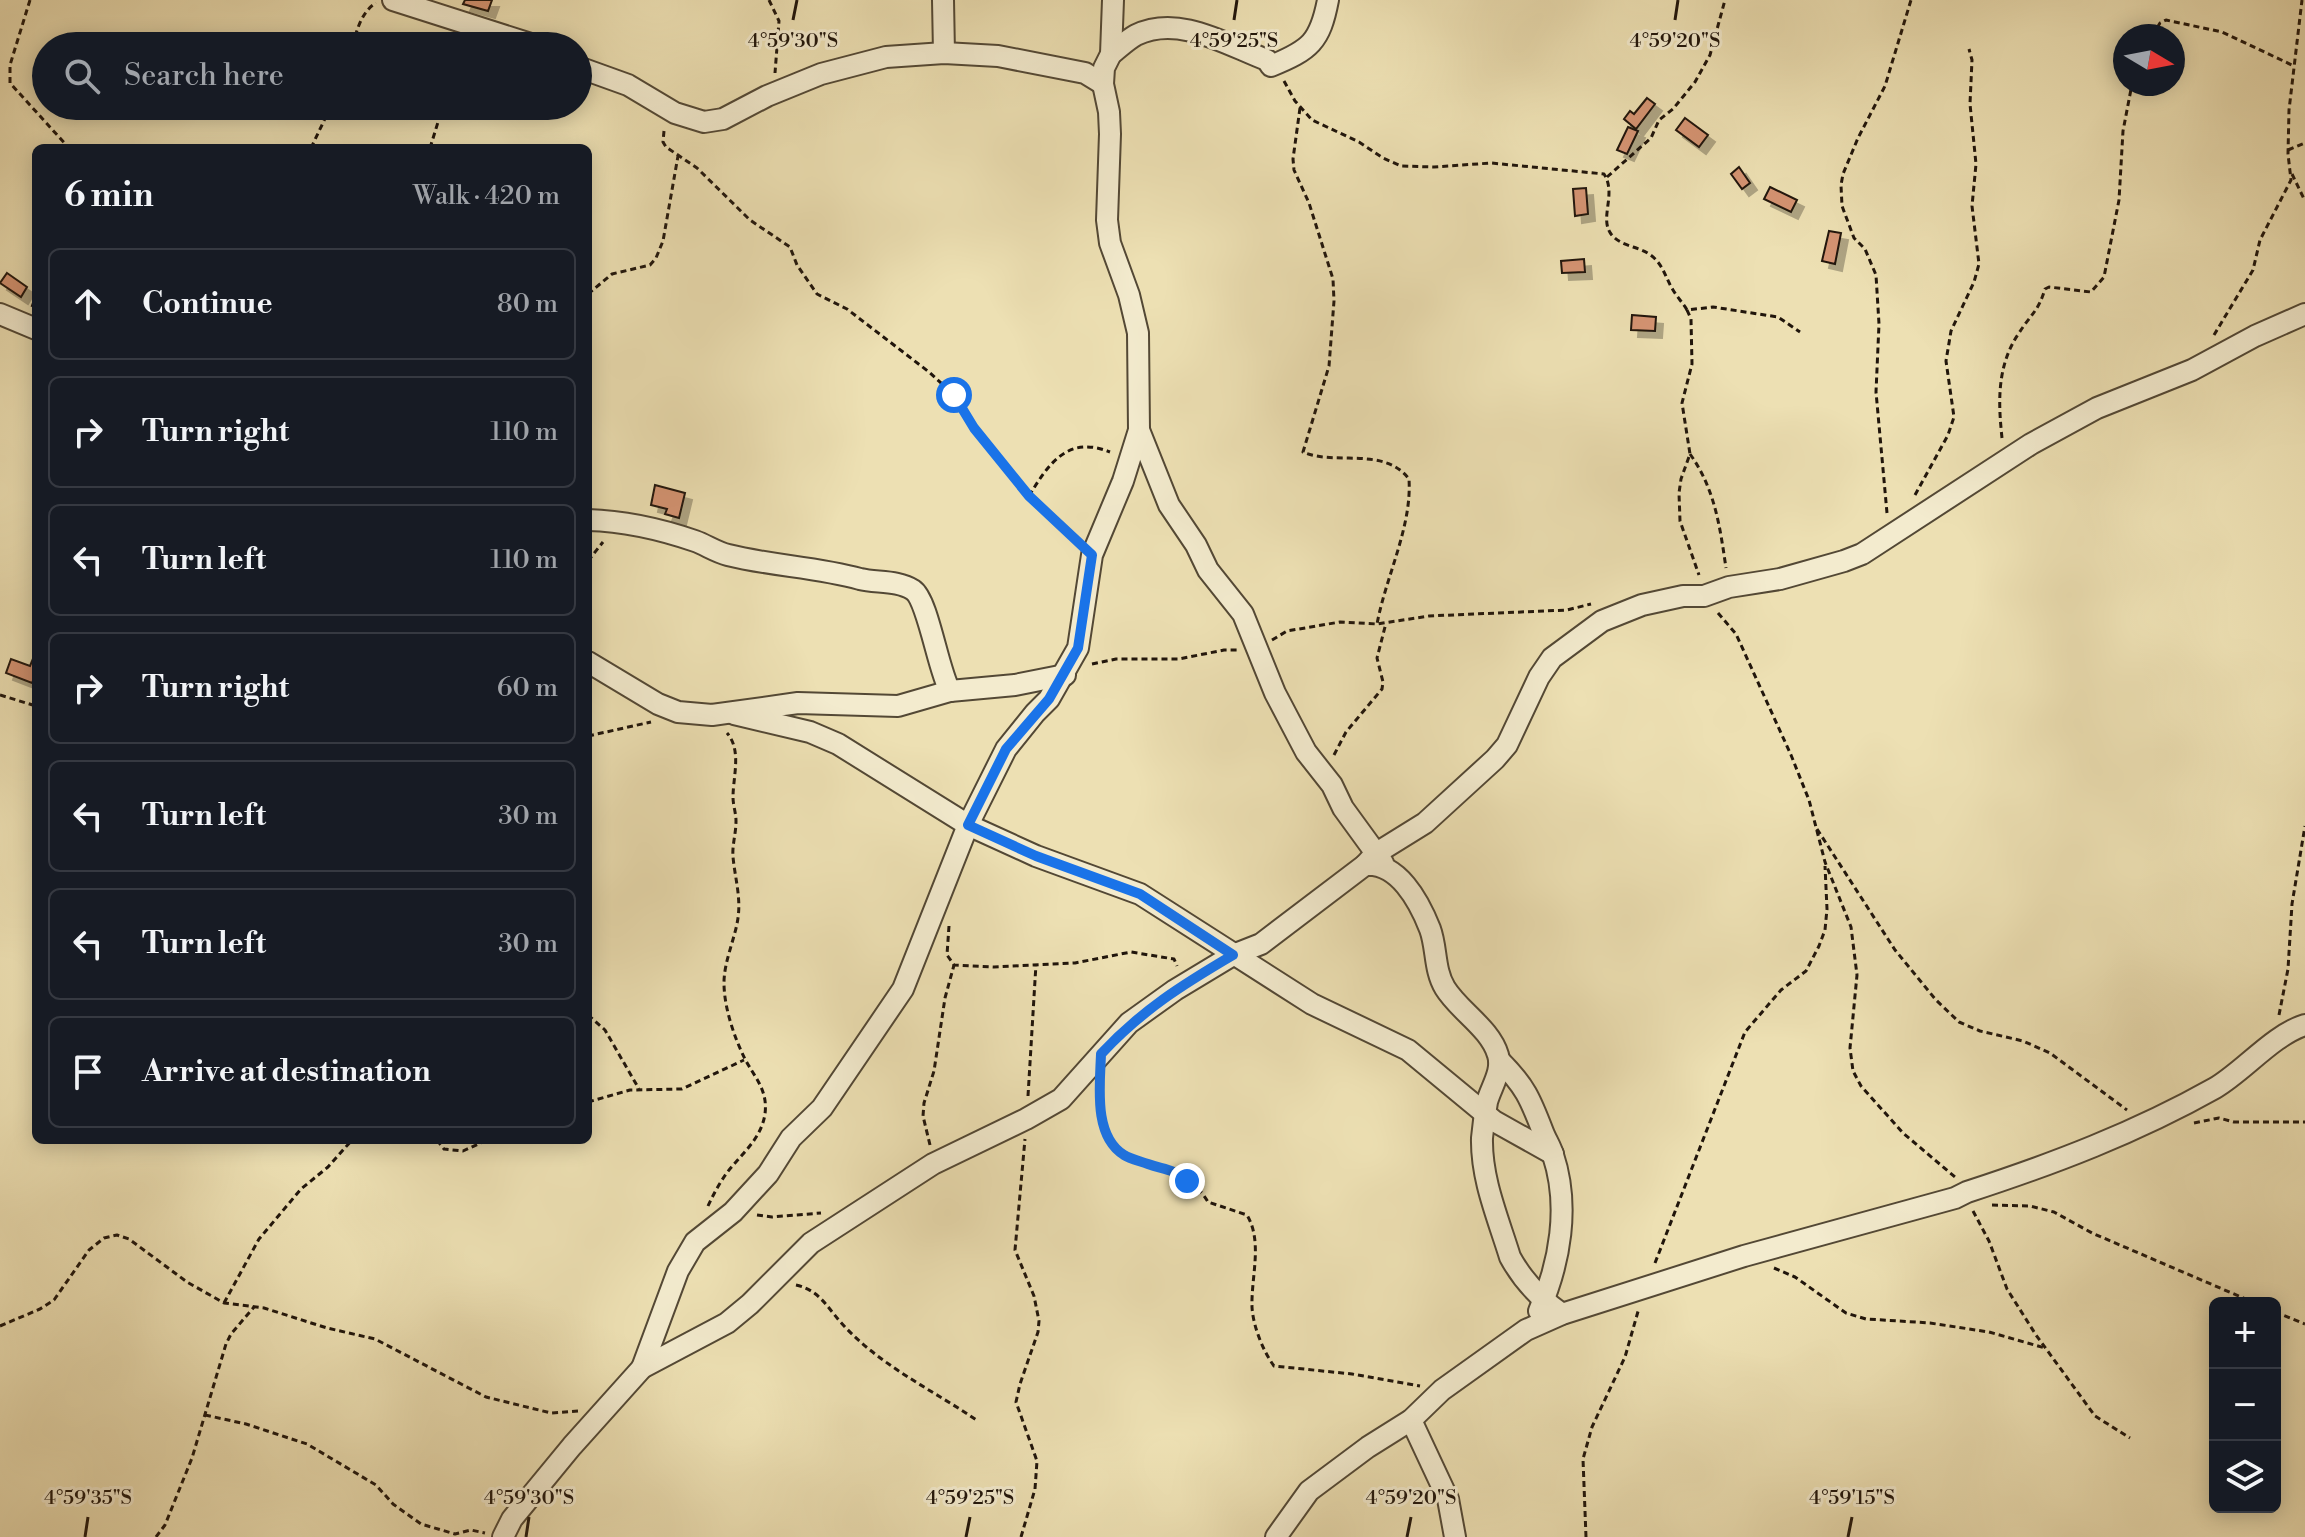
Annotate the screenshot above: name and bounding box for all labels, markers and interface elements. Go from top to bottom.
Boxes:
north arrow [2113,24,2185,96]
text: 4°59'30"S [748,29,838,54]
text: 4°59'25"S [1190,29,1278,54]
text: 4°59'20"S [1630,29,1720,54]
search box [32,32,592,120]
icon: search [60,54,104,98]
text: Search here [124,57,284,95]
text: 6 min [64,175,154,217]
text: Walk · 420 m [413,180,560,212]
icon: ahead [66,282,110,326]
text: Continue [142,285,273,323]
text: 80 m [497,288,558,320]
route start [936,377,972,413]
icon: right [66,410,110,454]
text: Turn right [142,413,289,451]
text: 110 m [490,416,558,448]
icon: left [66,538,110,582]
text: Turn left [142,541,266,579]
text: 110 m [490,544,558,576]
icon: right [66,666,110,710]
text: Turn right [142,669,289,707]
text: 60 m [497,672,558,704]
icon: left [66,794,110,838]
text: Turn left [142,797,266,835]
text: 30 m [498,800,558,832]
icon: left [66,922,110,966]
text: Turn left [142,925,266,963]
text: 30 m [498,928,558,960]
icon: arrive [66,1050,110,1094]
text: Arrive at destination [142,1053,431,1091]
route end [1169,1163,1205,1199]
map controls [2209,1297,2281,1513]
button: + [2209,1297,2281,1369]
button: − [2209,1369,2281,1441]
button: layers [2209,1441,2281,1513]
text: 4°59'35"S [44,1486,132,1511]
text: 4°59'30"S [484,1486,574,1511]
text: 4°59'25"S [926,1486,1014,1511]
text: 4°59'20"S [1366,1486,1456,1511]
text: 4°59'15"S [1809,1486,1895,1511]

